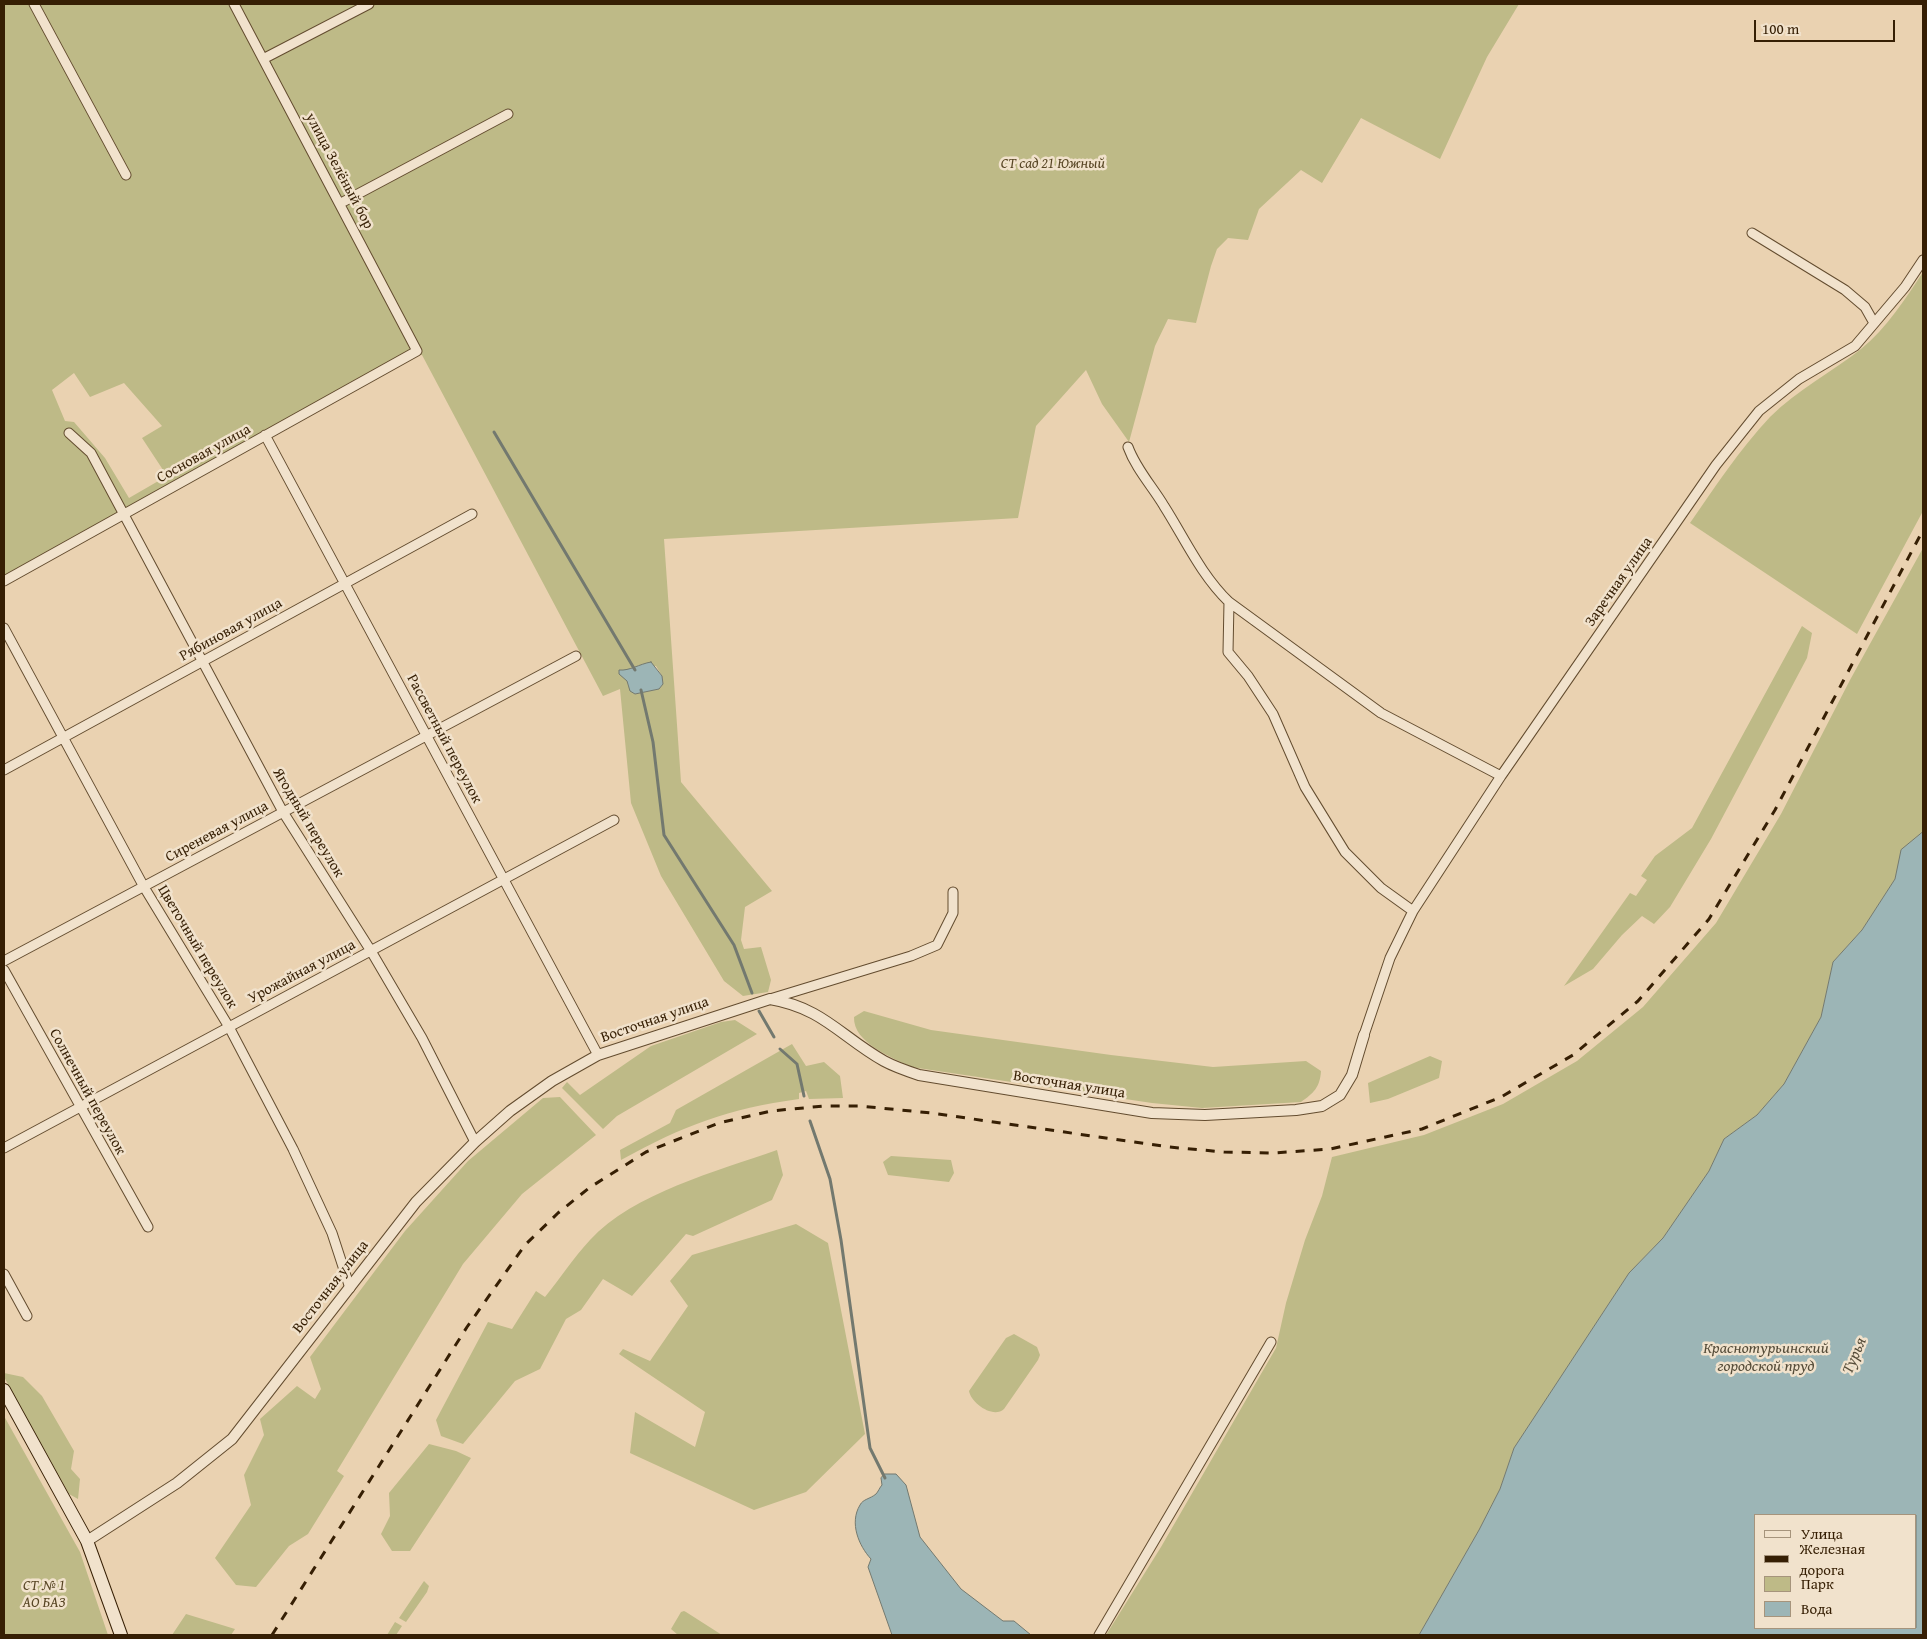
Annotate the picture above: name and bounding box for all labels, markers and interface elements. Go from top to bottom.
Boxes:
scale bar [1757,10,1898,42]
text: 100 m [1762,18,1799,39]
street label: улица Зелёный бор [301,110,377,232]
park label: СТ сад 21 Южный [1001,155,1105,173]
street label: Сосновая улица [154,421,254,487]
street label: Заречная улица [1581,534,1657,630]
street label: Рябиновая улица [177,594,285,666]
street label: Рассветный переулок [402,671,486,807]
street label: Ягодный переулок [268,765,348,881]
street label: Сиреневая улица [163,797,271,867]
street label: Цветочный переулок [153,882,241,1012]
street label: Урожайная улица [245,936,359,1008]
street label: Восточная улица [599,993,711,1047]
street label: Солнечный переулок [45,1026,129,1158]
street label: Восточная улица [1012,1067,1126,1103]
street label: Восточная улица [289,1237,373,1337]
water label: Турья [1839,1335,1871,1377]
water label: Краснотурьинский городской пруд [1703,1339,1829,1377]
legend [1754,1514,1917,1629]
text: Улица [1801,1523,1843,1544]
text: Железная дорога [1799,1538,1865,1580]
text: Парк [1801,1573,1834,1594]
park label: СТ № 1 АО БАЗ [23,1577,65,1612]
text: Вода [1801,1598,1832,1619]

